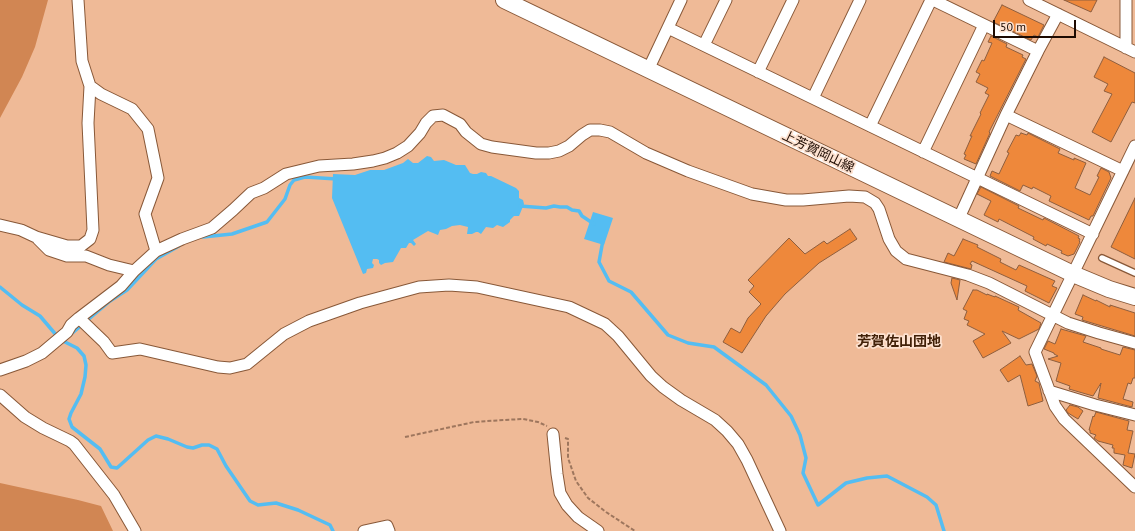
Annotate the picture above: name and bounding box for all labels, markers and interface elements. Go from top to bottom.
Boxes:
scale bar [995,12,1078,38]
text: 50 m [1000,19,1026,34]
street label: 上芳賀岡山線 [780,128,856,176]
district label: 芳賀佐山団地 [857,334,941,350]

